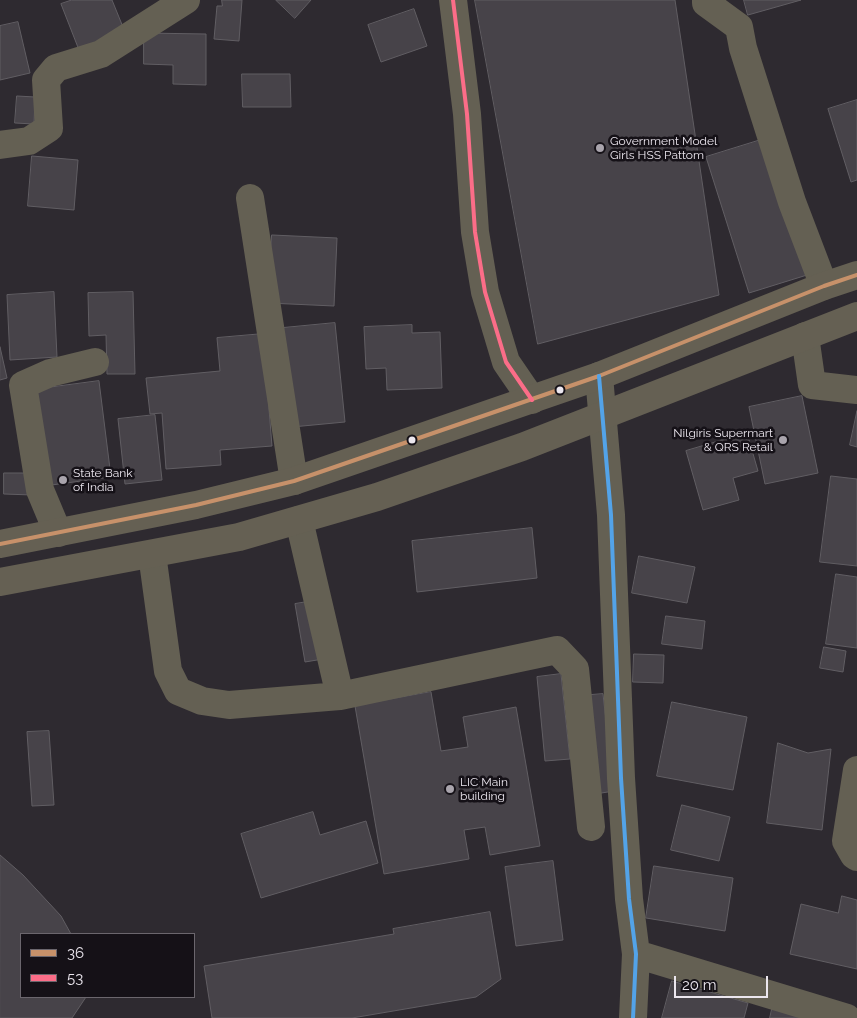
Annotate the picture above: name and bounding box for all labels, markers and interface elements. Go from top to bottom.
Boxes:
place label: Government Model Girls HSS Pattom [610,134,717,162]
marker: Government Model Girls HSS Pattom [594,142,606,154]
unlabelled marker [555,385,565,395]
place label: Nilgiris Supermart & QRS Retail [673,426,773,454]
marker: Nilgiris Supermart & QRS Retail [777,434,789,446]
unlabelled marker [407,435,417,445]
place label: State Bank of India [73,466,133,494]
marker: State Bank of India [57,474,69,486]
place label: LIC Main building [460,775,508,803]
marker: LIC Main building [444,783,456,795]
legend [20,933,195,998]
text: 36 [67,944,84,962]
scale bar [677,966,771,998]
text: 53 [67,969,83,987]
text: 20 m [682,976,717,994]

